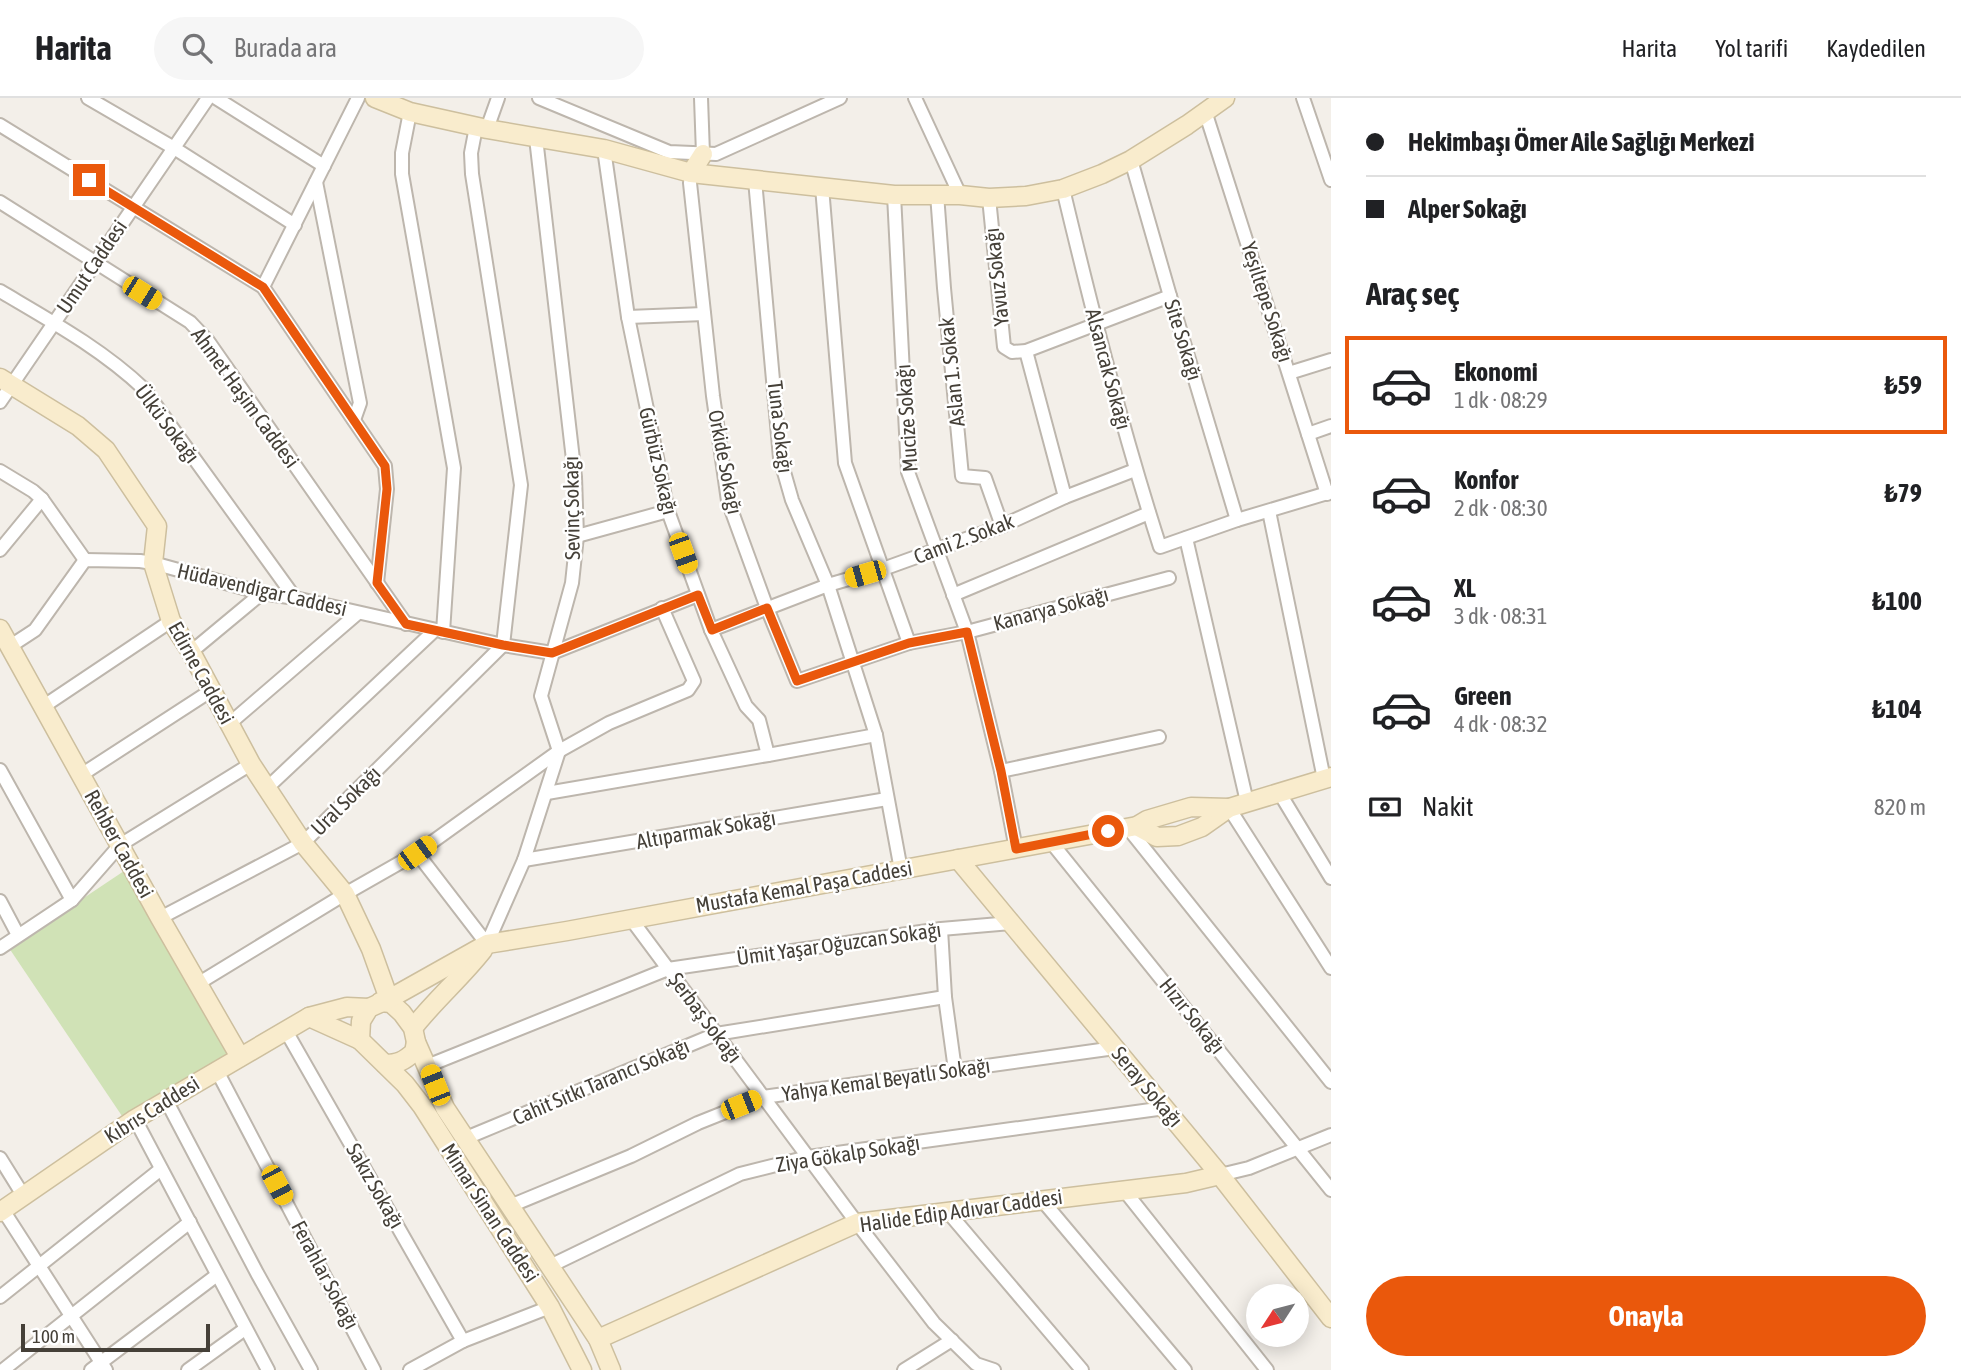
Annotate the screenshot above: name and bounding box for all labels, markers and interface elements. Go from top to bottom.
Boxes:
search box [154,17,644,80]
text: Harita [35,29,112,67]
icon: search [178,29,216,67]
text: Burada ara [234,33,337,63]
text: Harita [1621,35,1677,62]
text: Yol tarifi [1715,35,1788,62]
text: Kaydedilen [1826,35,1926,62]
text: Hekimbaşı Ömer Aile Sağlığı Merkezi [1408,127,1754,157]
route end [73,164,105,196]
text: Alper Sokağı [1408,194,1527,224]
street label: Umut Caddesi [51,215,131,318]
street label: Yavuz Sokağı [979,227,1013,327]
street label: Yeşiltepe Sokağı [1237,239,1299,365]
car [119,273,166,313]
text: Araç seç [1366,275,1459,312]
street label: Site Sokağı [1160,296,1208,383]
street label: Alsancak Sokağı [1081,306,1137,432]
street label: Aslan 1. Sokak [933,316,969,428]
street label: Ahmet Haşim Caddesi [187,323,305,472]
icon: car [1370,354,1433,417]
text: Ekonomi [1454,357,1538,387]
street label: Mucize Sokağı [890,363,922,473]
text: ₺59 [1885,370,1922,400]
street label: Tuna Sokağı [763,379,799,474]
street label: Ülkü Sokağı [131,380,205,467]
text: 1 dk · 08:29 [1454,387,1548,413]
street label: Gürbüz Sokağı [635,405,683,517]
street label: Orkide Sokağı [704,408,748,516]
street label: Sevinç Sokağı [558,456,584,560]
icon: car [1370,462,1433,525]
text: Konfor [1454,465,1518,495]
text: ₺79 [1885,478,1922,508]
text: 2 dk · 08:30 [1454,495,1548,521]
street label: Cami 2. Sokak [910,508,1017,568]
car [666,530,701,576]
street label: Hüdavendigar Caddesi [175,558,349,620]
car [842,558,889,590]
icon: car [1370,570,1433,633]
text: XL [1454,573,1476,603]
street label: Kanarya Sokağı [990,581,1111,635]
text: ₺100 [1872,586,1922,616]
text: 3 dk · 08:31 [1454,603,1548,629]
street label: Edirne Caddesi [164,617,240,728]
icon: car [1370,678,1433,741]
text: Green [1454,681,1512,711]
text: ₺104 [1872,694,1922,724]
text: 4 dk · 08:32 [1454,711,1548,737]
street label: Ural Sokağı [306,761,385,840]
street label: Rehber Caddesi [80,785,159,902]
icon: cash [1366,788,1404,826]
text: Nakit [1422,792,1474,822]
text: 820 m [1874,794,1926,820]
street label: Altıparmak Sokağı [634,805,777,853]
route start [1092,815,1124,847]
car [394,832,441,874]
street label: Mustafa Kemal Paşa Caddesi [694,855,914,917]
street label: Ümit Yaşar Oğuzcan Sokağı [735,917,943,969]
street label: Şerbaş Sokağı [664,968,747,1067]
street label: Hızır Sokağı [1155,973,1230,1058]
street label: Cahit Sıtkı Tarancı Sokağı [509,1033,692,1129]
street label: Seray Sokağı [1107,1041,1188,1131]
street label: Yahya Kemal Beyatlı Sokağı [780,1052,992,1106]
car [418,1062,453,1108]
street label: Kıbrıs Caddesi [100,1071,203,1148]
car [718,1087,765,1123]
street label: Ziya Gökalp Sokağı [774,1130,921,1176]
street label: Sakız Sokağı [342,1139,410,1232]
street label: Mimar Sinan Caddesi [437,1139,545,1286]
car [258,1162,297,1208]
street label: Halide Edip Adıvar Caddesi [858,1184,1064,1236]
street label: Ferahlar Sokağı [287,1216,364,1333]
button: Onayla [1366,1276,1926,1356]
north arrow [1246,1284,1309,1348]
map controls [1246,1284,1309,1347]
scale bar [21,1321,210,1353]
text: 100 m [32,1325,75,1347]

